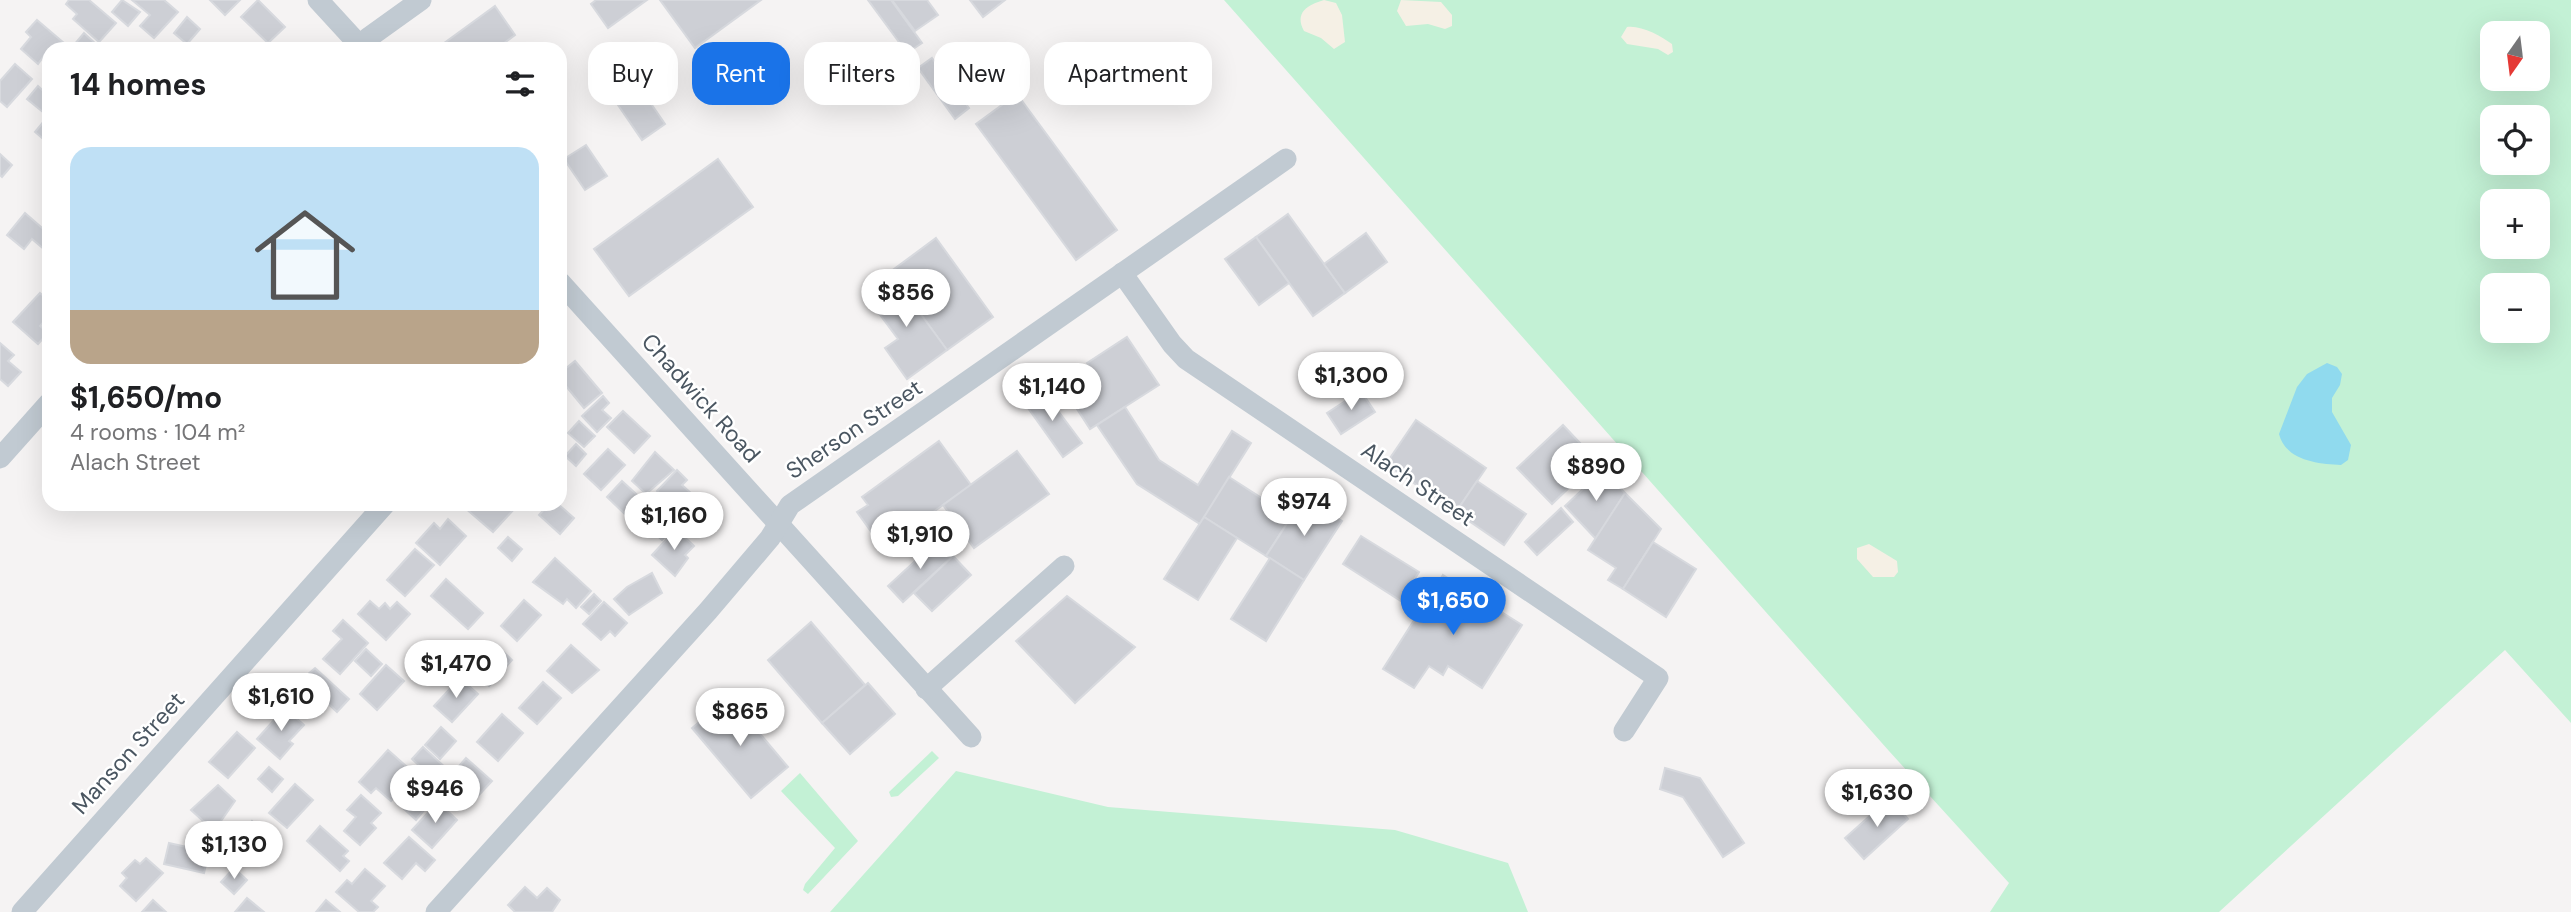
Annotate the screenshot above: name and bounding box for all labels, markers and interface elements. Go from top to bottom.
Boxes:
north arrow [2480,21,2550,91]
map controls [2480,21,2550,343]
chip: Buy [588,42,678,105]
chip: Rent [692,42,790,105]
chip: Filters [804,42,920,105]
chip: New [934,42,1030,105]
chip: Apartment [1044,42,1212,105]
text: 14 homes [70,65,207,104]
icon: filters [501,65,539,103]
button: locate [2480,105,2550,175]
button: + [2480,189,2550,259]
icon: home [242,192,368,318]
pin: $856 [865,270,947,329]
button: − [2480,273,2550,343]
text: $856 [877,277,935,307]
street label: Chadwick Road [635,327,767,469]
pin: $1,300 [1294,352,1408,412]
text: $1,300 [1314,360,1388,390]
pin: $1,140 [995,364,1109,423]
text: $1,140 [1018,371,1086,401]
street label: Sherson Street [780,372,928,486]
text: $1,650/mo [70,378,222,417]
text: 4 rooms · 104 m² [70,417,245,447]
street label: Alach Street [1355,435,1481,533]
pin: $890 [1555,444,1637,503]
text: Alach Street [70,447,201,477]
text: $890 [1567,451,1625,481]
pin: $974 [1263,478,1345,538]
text: $974 [1277,486,1331,516]
pin: $1,160 [617,492,731,552]
text: $1,160 [640,500,708,530]
pin: $1,910 [863,512,977,571]
text: $1,910 [887,519,953,549]
pin: $1,650 [1396,578,1510,637]
text: $1,650 [1417,585,1489,615]
pin: $1,470 [399,640,513,700]
text: $1,470 [420,648,492,678]
pin: $1,610 [224,674,338,733]
text: $1,610 [247,681,315,711]
street label: Manson Street [65,685,191,821]
pin: $865 [699,688,781,748]
text: $865 [712,696,768,726]
pin: $946 [394,766,476,825]
pin: $1,630 [1820,770,1934,829]
text: $946 [406,773,464,803]
text: $1,630 [1841,777,1913,807]
pin: $1,130 [177,822,291,881]
text: $1,130 [201,829,267,859]

